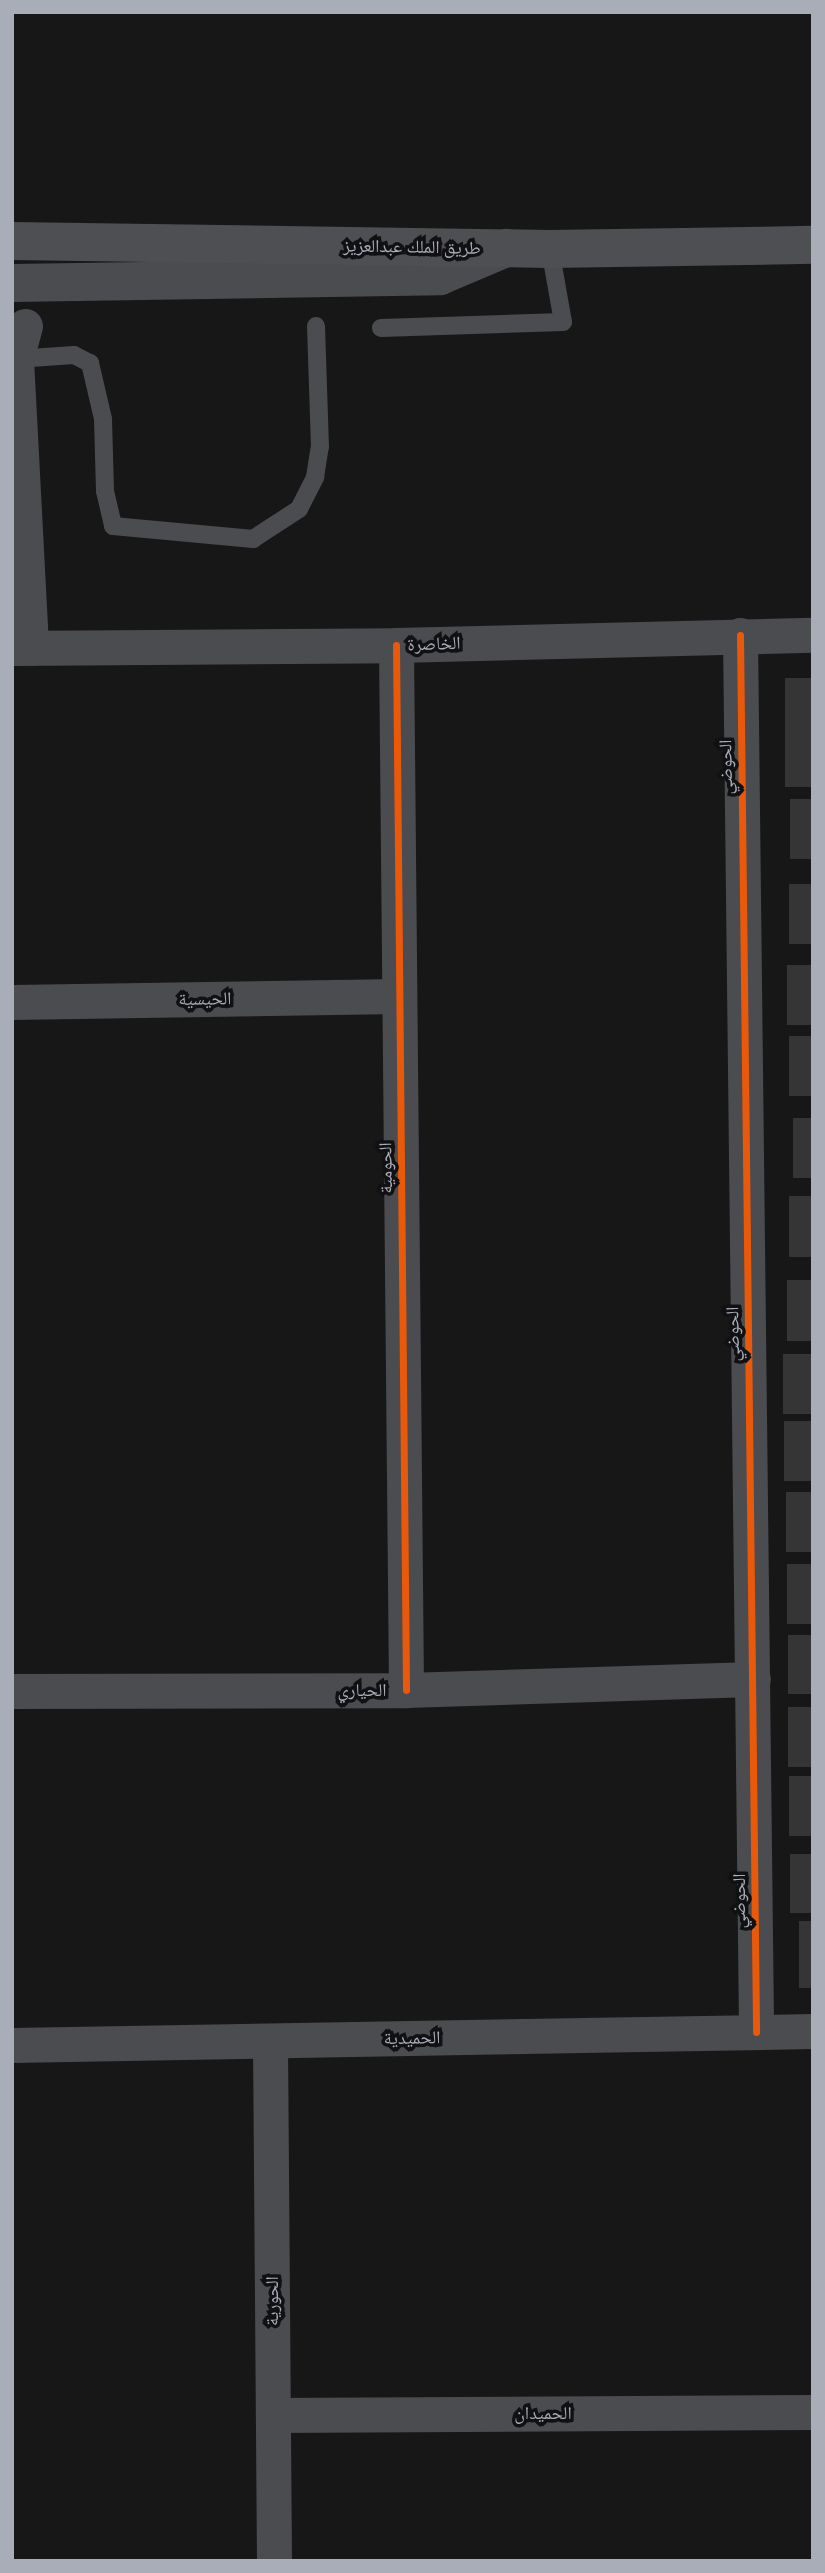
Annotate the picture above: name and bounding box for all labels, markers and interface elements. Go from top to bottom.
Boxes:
street label: طريق الملك عبدالعزيز [343,235,481,259]
street label: الخاصرة [407,632,461,656]
street label: الحوضي [715,739,737,795]
street label: الحيسية [178,988,232,1010]
street label: الحومية [375,1142,397,1194]
street label: الحوضي [722,1306,744,1362]
street label: الحياري [337,1679,387,1701]
street label: الحوضي [728,1873,750,1929]
street label: الحميدية [383,2027,441,2049]
street label: الحورية [261,2276,283,2326]
street label: الحميدان [514,2402,572,2424]

